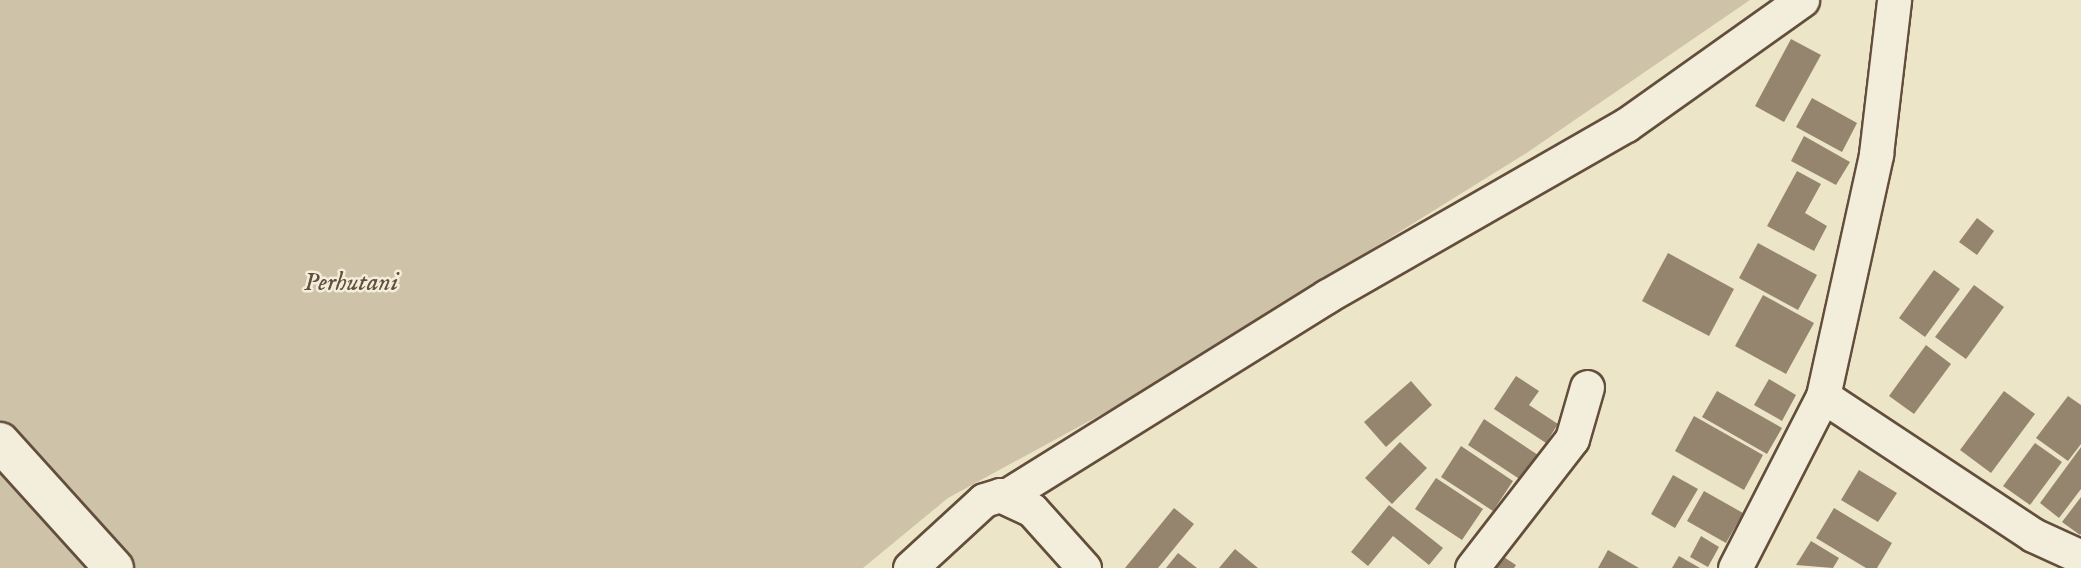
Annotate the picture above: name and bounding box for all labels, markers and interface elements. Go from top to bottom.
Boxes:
park label: Perhutani [304,267,398,299]

